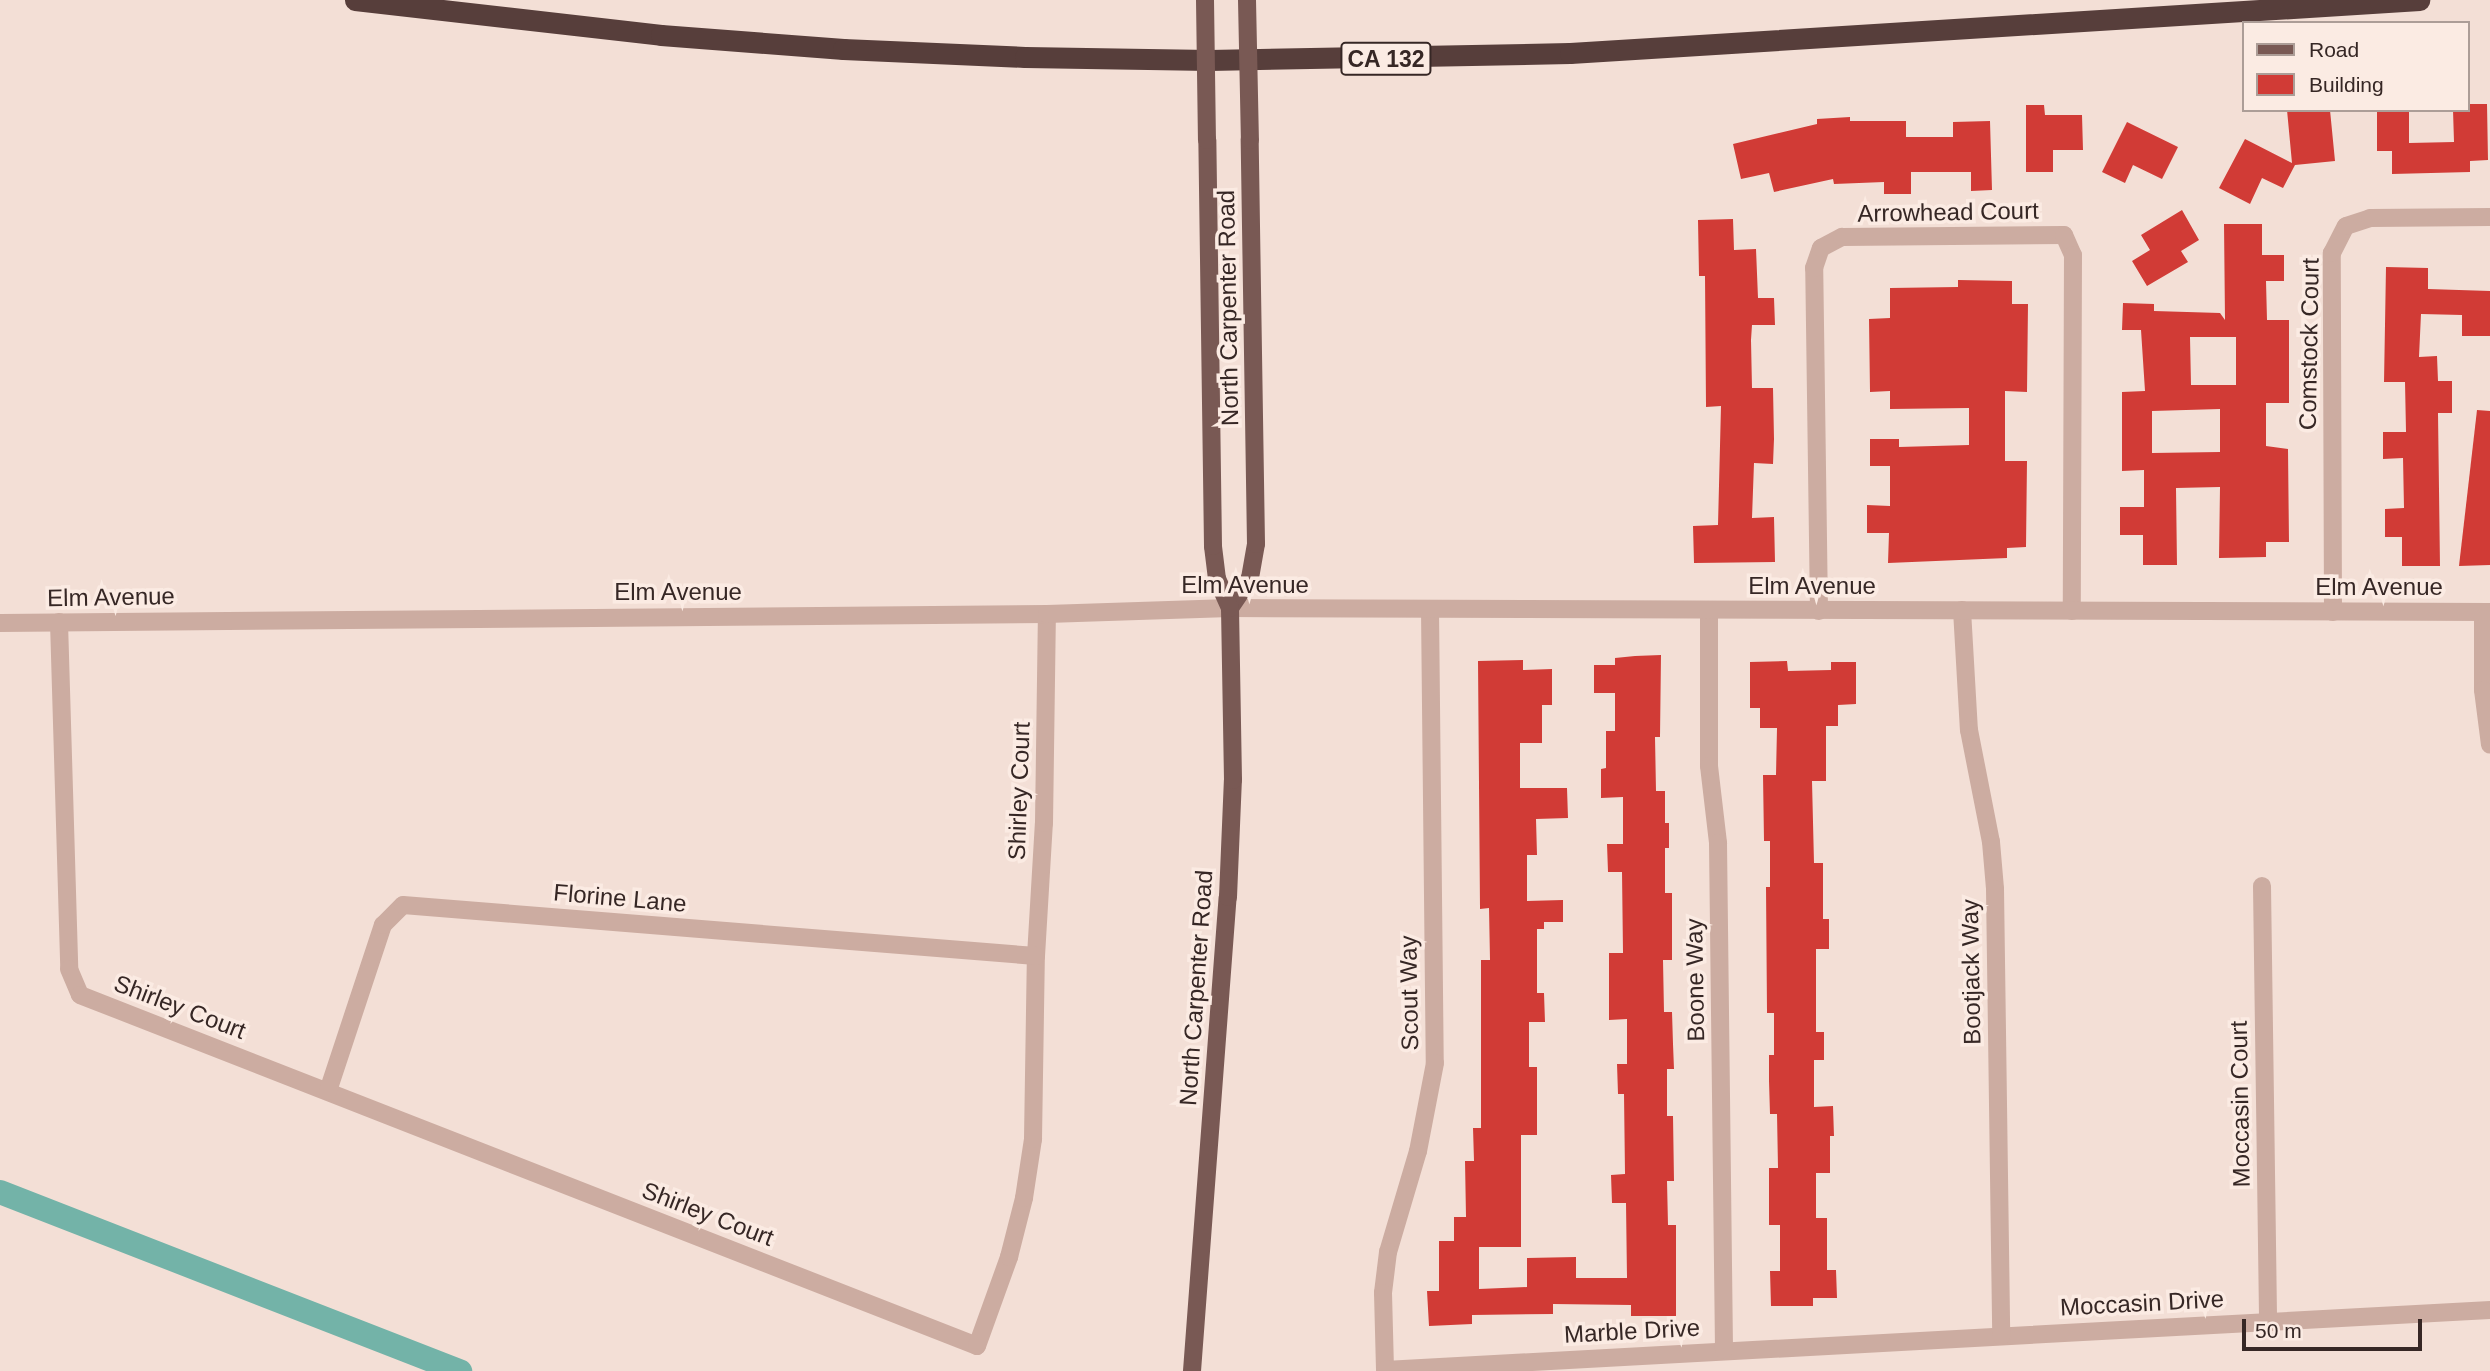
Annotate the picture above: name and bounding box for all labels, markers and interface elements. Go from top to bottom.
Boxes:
legend [2242,21,2469,112]
text: Road [2309,38,2359,61]
road number: CA 132 [1339,40,1433,78]
text: Building [2309,73,2384,96]
street label: North Carpenter Road [1212,190,1244,426]
street label: Arrowhead Court [1857,196,2039,228]
street label: Comstock Court [2293,258,2325,430]
street label: Elm Avenue [1181,571,1309,599]
street label: Elm Avenue [1748,572,1876,600]
street label: Elm Avenue [2315,573,2443,601]
street label: Elm Avenue [614,578,742,606]
street label: Elm Avenue [46,581,176,613]
street label: Shirley Court [1002,721,1036,861]
street label: North Carpenter Road [1173,869,1219,1107]
street label: Florine Lane [552,878,688,918]
street label: Bootjack Way [1955,899,1987,1045]
street label: Boone Way [1680,918,1710,1042]
street label: Scout Way [1394,935,1424,1051]
street label: Shirley Court [110,969,250,1045]
street label: Moccasin Court [2224,1020,2256,1188]
street label: Shirley Court [638,1176,778,1252]
street label: Moccasin Drive [2059,1284,2225,1322]
scale bar [2245,1304,2425,1348]
street label: Marble Drive [1563,1313,1701,1349]
text: 50 m [2255,1319,2302,1342]

